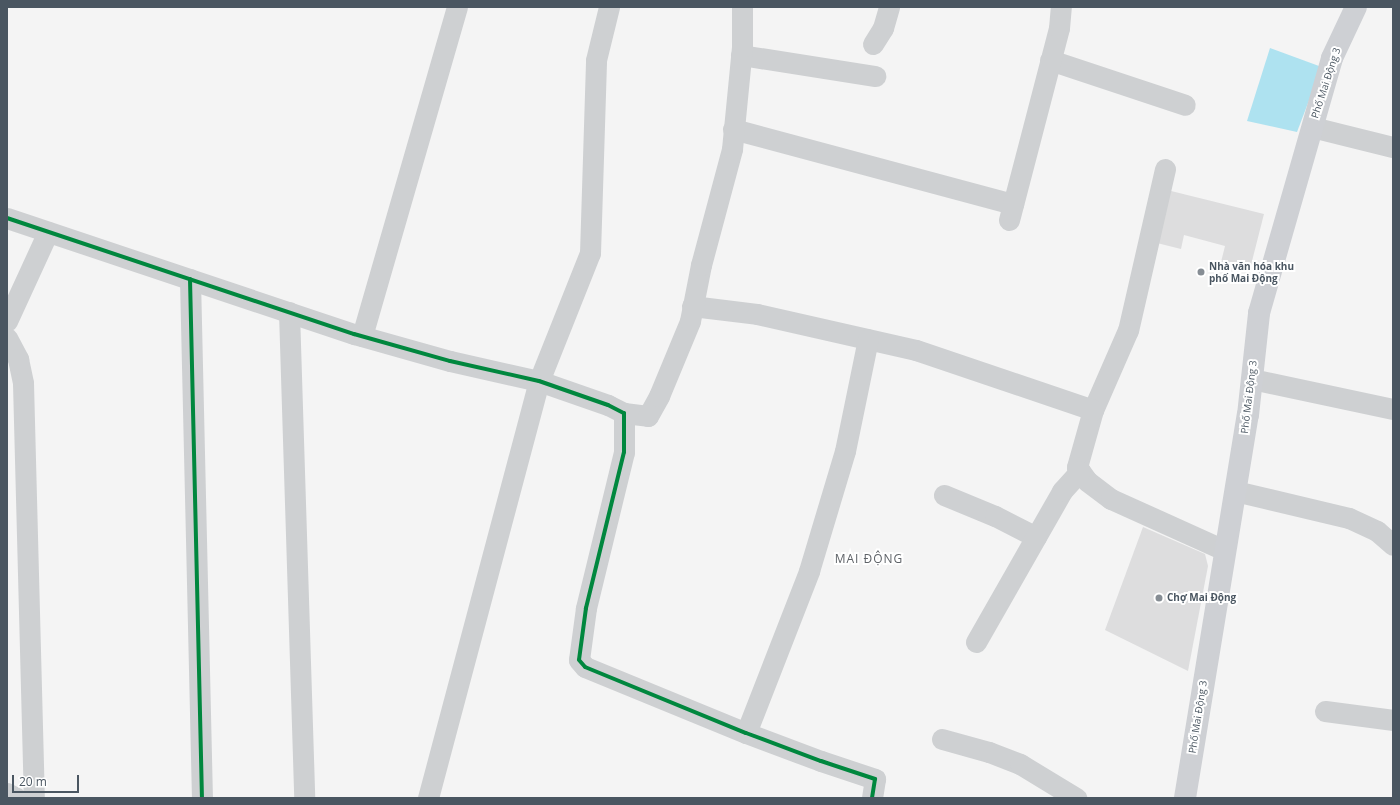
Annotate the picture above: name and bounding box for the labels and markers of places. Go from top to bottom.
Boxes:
place label: Nhà văn hóa khu phố Mai Động [1209,260,1294,284]
marker: Nhà văn hóa khu phố Mai Động [1196,267,1206,277]
place label: Chợ Mai Động [1167,592,1236,604]
marker: Chợ Mai Động [1154,593,1164,603]

